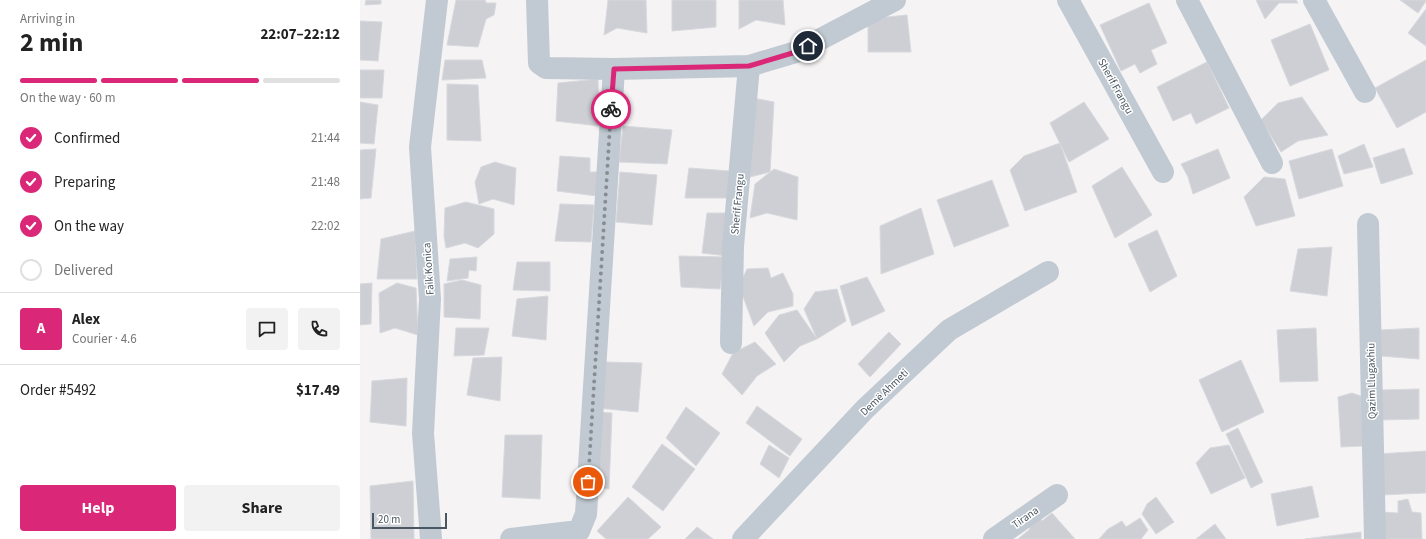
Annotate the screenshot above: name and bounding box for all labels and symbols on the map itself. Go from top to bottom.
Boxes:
pin [791,29,825,63]
street label: Sherif Frangu [1094,56,1137,117]
courier [591,89,631,129]
street label: Sherif Frangu [727,173,748,235]
street label: Faik Konica [419,242,438,296]
street label: Qazim Llugaxhiu [1363,343,1380,419]
street label: Demë Ahmeti [857,365,912,419]
pin [571,465,605,499]
street label: Tirana [1009,503,1042,532]
scale bar [372,511,447,530]

